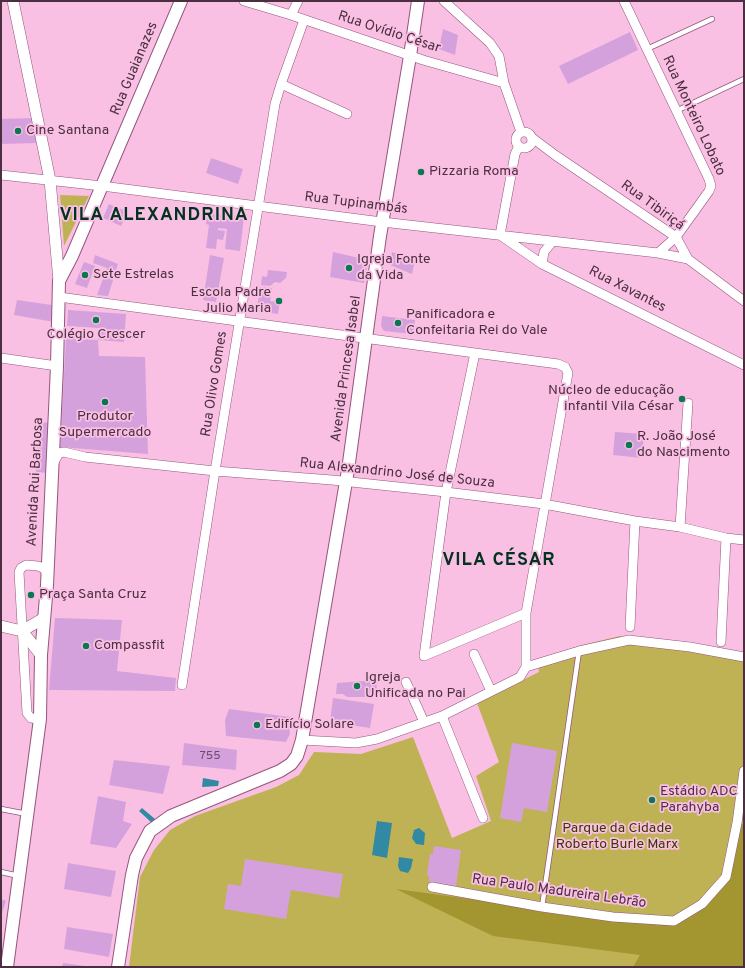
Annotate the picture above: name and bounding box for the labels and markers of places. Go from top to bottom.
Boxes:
place label: Cine Santana [26,123,109,139]
marker: Cine Santana [13,126,23,136]
place label: Pizzaria Roma [429,164,519,180]
marker: Pizzaria Roma [416,167,426,177]
place label: Igreja Fonte da Vida [357,252,431,284]
marker: Igreja Fonte da Vida [344,263,354,273]
place label: Sete Estrelas [93,267,174,283]
marker: Sete Estrelas [80,270,90,280]
place label: Escola Padre Julio Maria [191,285,271,318]
marker: Escola Padre Julio Maria [274,296,284,306]
place label: Panificadora e Confeitaria Rei do Vale [406,307,547,340]
marker: Colégio Crescer [91,315,101,325]
marker: Panificadora e Confeitaria Rei do Vale [393,318,403,328]
place label: Colégio Crescer [47,327,145,343]
place label: Núcleo de educação infantil Vila César [548,383,674,416]
marker: Núcleo de educação infantil Vila César [677,394,687,404]
marker: Produtor Supermercado [100,397,110,407]
place label: Produtor Supermercado [59,409,151,442]
place label: R. João José do Nascimento [637,429,730,462]
marker: R. João José do Nascimento [624,440,634,450]
place label: Praça Santa Cruz [39,587,147,603]
marker: Praça Santa Cruz [26,590,36,600]
place label: Compassfit [94,638,165,654]
marker: Compassfit [81,641,91,651]
place label: Igreja Unificada no Pai [365,670,466,702]
marker: Igreja Unificada no Pai [352,681,362,691]
place label: Edifício Solare [265,717,354,733]
marker: Edifício Solare [252,720,262,730]
place label: Estádio ADC Parahyba [660,784,738,816]
marker: Estádio ADC Parahyba [647,795,657,805]

